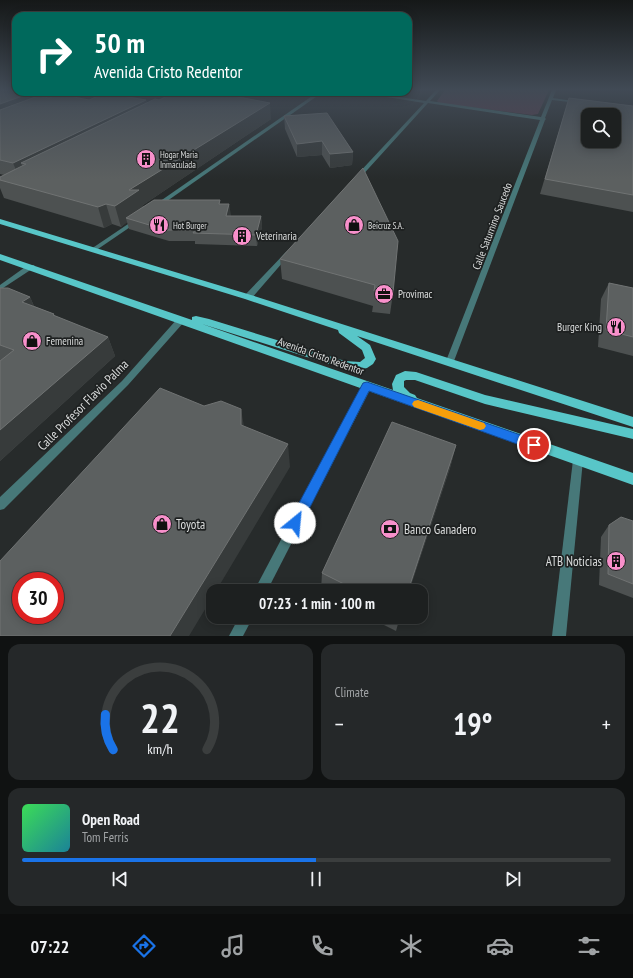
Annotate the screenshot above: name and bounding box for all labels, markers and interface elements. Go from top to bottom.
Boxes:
text: 50 m [94,24,145,61]
icon: right [28,28,80,80]
text: Avenida Cristo Redentor [94,60,242,83]
map controls [581,108,621,148]
button: search [581,108,621,148]
building icon: Hogar Maria Inmaculada [135,148,157,170]
place label: Hogar Maria Inmaculada [160,149,198,170]
street label: Calle Saturnino Saucedo [469,180,515,271]
restaurant icon: Hot Burger [148,214,170,236]
shop icon: Beicruz S.A. [343,214,365,236]
place label: Hot Burger [173,220,207,231]
place label: Beicruz S.A. [368,220,404,231]
building icon: Veterinaria [231,225,253,247]
place label: Veterinaria [255,229,297,243]
office icon: Provimac [373,283,395,305]
place label: Provimac [398,287,433,301]
restaurant icon: Burger King [605,316,627,338]
place label: Burger King [557,320,602,334]
shop icon: Femenina [21,330,43,352]
place label: Femenina [46,334,83,348]
street label: Avenida Cristo Redentor [276,334,366,378]
street label: Calle Profesor Flavio Palma [34,356,132,454]
pin [517,428,551,462]
icon: arrive [523,434,545,456]
position arrow [274,502,316,544]
shop icon: Toyota [151,513,173,535]
place label: Toyota [176,516,205,533]
bank icon: Banco Ganadero [379,518,401,540]
place label: Banco Ganadero [404,521,477,538]
building icon: ATB Noticias [605,550,627,572]
place label: ATB Noticias [546,553,602,570]
speed limit sign: 30 [12,572,64,624]
text: 07:23 · 1 min · 100 m [259,594,375,613]
text: Climate [335,684,369,701]
text: 22 [140,691,180,744]
text: 19° [453,704,493,743]
text: − [335,710,344,738]
text: + [602,710,611,738]
text: km/h [148,739,173,758]
text: Open Road [82,810,140,829]
text: Tom Ferris [82,829,128,846]
icon: previous [109,868,131,890]
icon: pause [305,868,327,890]
icon: next [502,868,524,890]
icon: directions [130,932,158,960]
icon: music [219,932,247,960]
icon: phone [308,932,336,960]
icon: climate [397,932,425,960]
icon: car [486,932,514,960]
icon: filters [575,932,603,960]
text: 07:22 [30,935,69,958]

